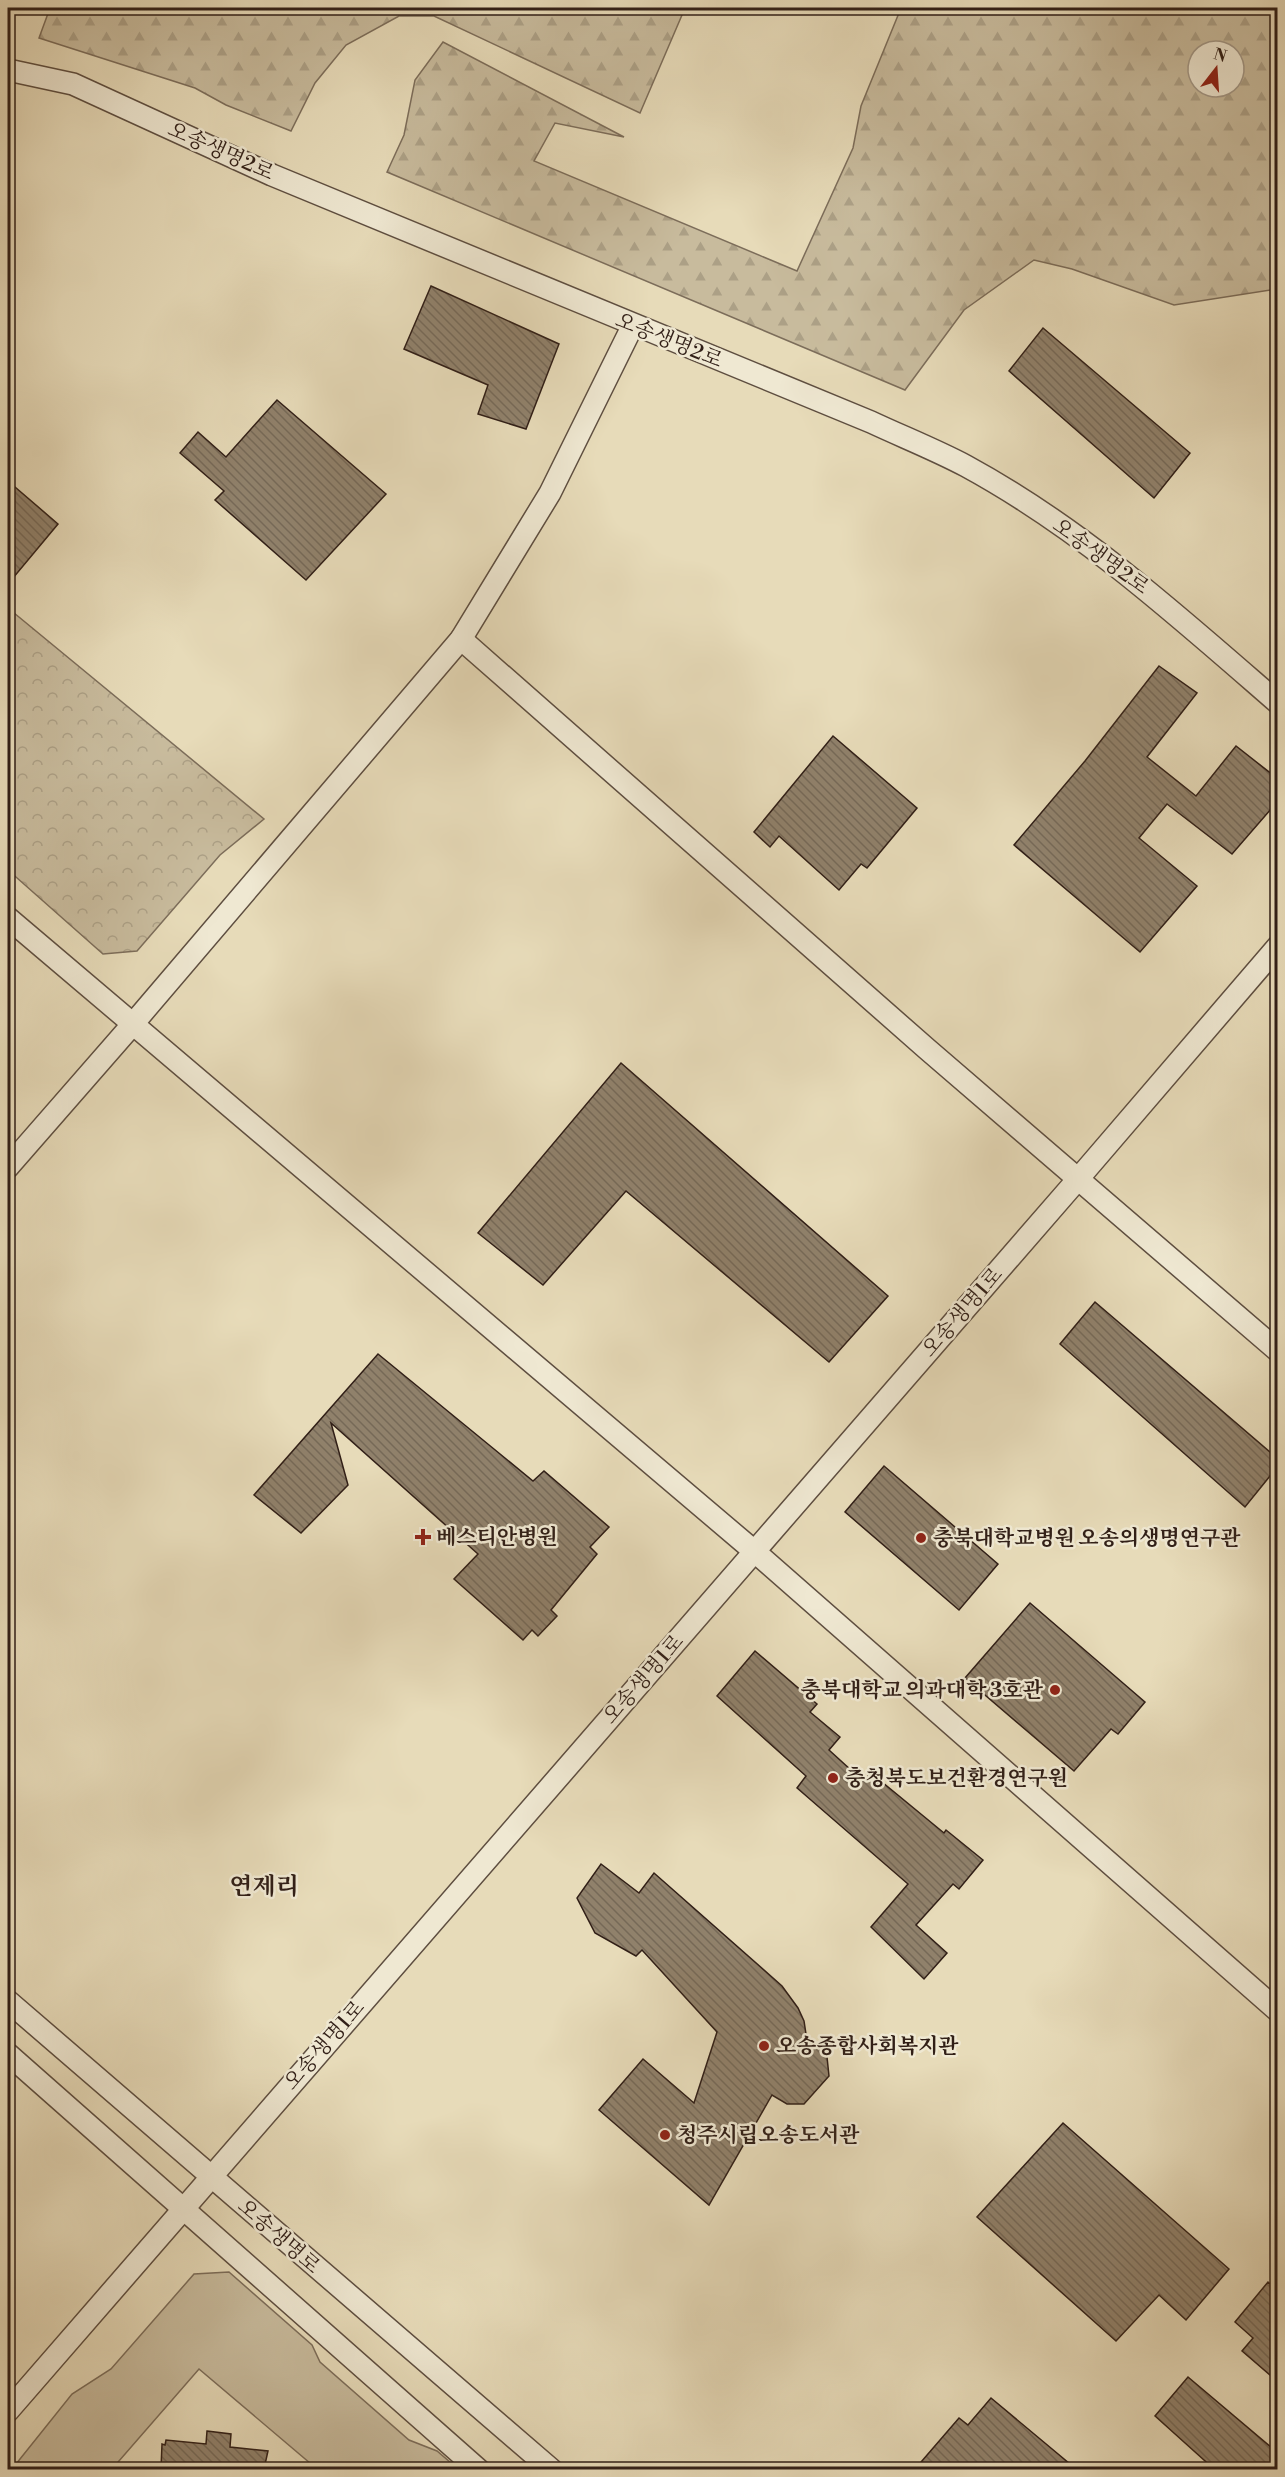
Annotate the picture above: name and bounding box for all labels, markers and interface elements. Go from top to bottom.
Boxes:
north arrow [1186,39,1246,99]
text: N [1211,44,1229,67]
street label: 오송생명2로 [164,117,278,187]
street label: 오송생명2로 [611,308,726,374]
street label: 오송생명2로 [1047,513,1154,601]
street label: 오송생명1로 [917,1262,1009,1363]
place label: 베스티안병원 [436,1525,558,1551]
place label: 충북대학교병원 오송의생명연구관 [933,1526,1241,1552]
marker: 베스티안병원 [414,1528,432,1546]
marker: 충북대학교병원 오송의생명연구관 [914,1531,928,1545]
street label: 오송생명1로 [598,1629,690,1730]
place label: 충북대학교 의과대학 3호관 [800,1678,1044,1704]
marker: 충북대학교 의과대학 3호관 [1048,1683,1062,1697]
place label: 충청북도보건환경연구원 [845,1766,1068,1792]
marker: 충청북도보건환경연구원 [826,1771,840,1785]
district label: 연제리 [229,1872,299,1902]
street label: 오송생명1로 [279,1995,371,2096]
place label: 오송종합사회복지관 [776,2034,959,2060]
marker: 오송종합사회복지관 [757,2039,771,2053]
place label: 청주시립오송도서관 [677,2123,860,2149]
marker: 청주시립오송도서관 [658,2128,672,2142]
street label: 오송생명로 [232,2194,325,2280]

